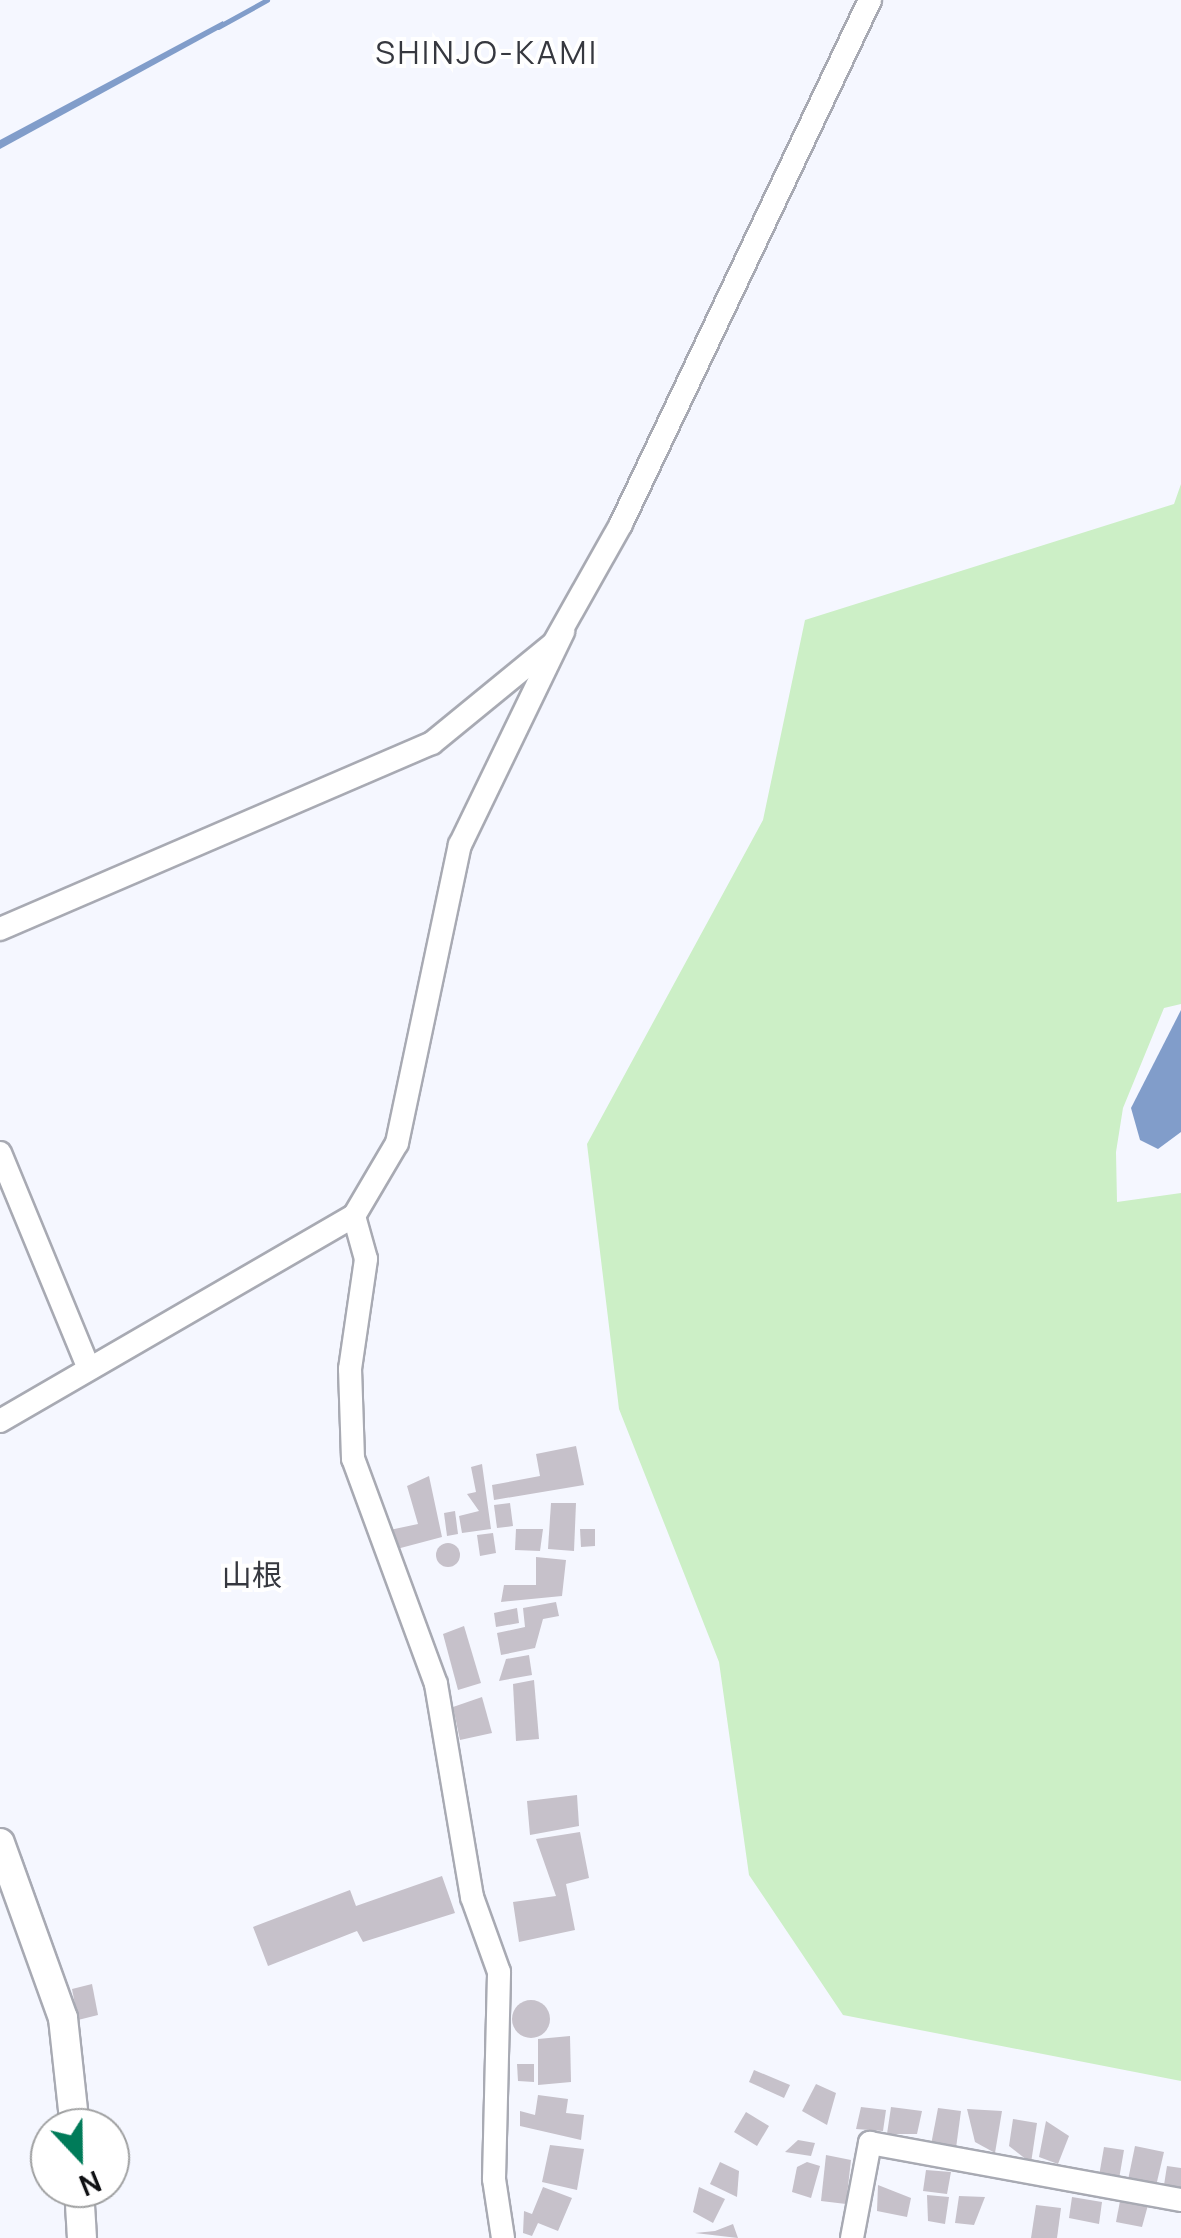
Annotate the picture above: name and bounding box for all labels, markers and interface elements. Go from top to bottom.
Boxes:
district label: SHINJO-KAMI [375,33,599,71]
district label: 山根 [222,1557,282,1593]
north arrow [30,2108,130,2208]
text: N [74,2163,107,2205]

